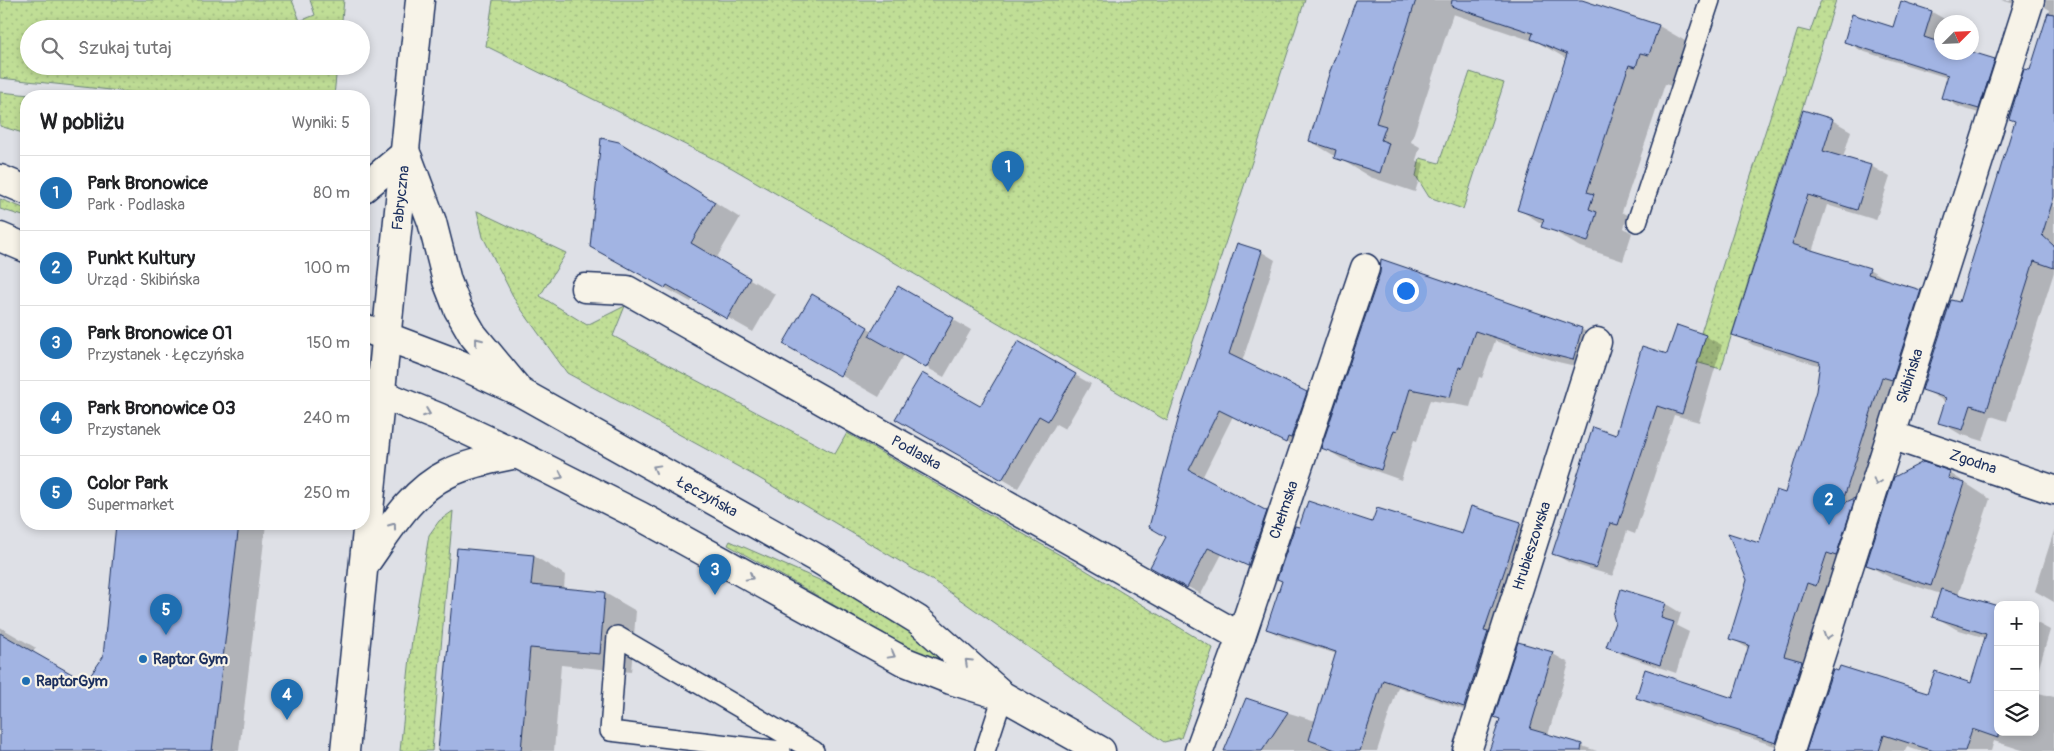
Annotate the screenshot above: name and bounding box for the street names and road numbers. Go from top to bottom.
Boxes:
street label: Fabryczna [388,165,414,231]
street label: Skibińska [1892,346,1928,406]
street label: Podlaska [888,432,944,474]
street label: Zgodna [1947,445,1999,479]
street label: Łęczyńska [672,472,741,522]
street label: Chełmska [1265,478,1303,542]
street label: Hrubieszowska [1509,499,1555,593]

